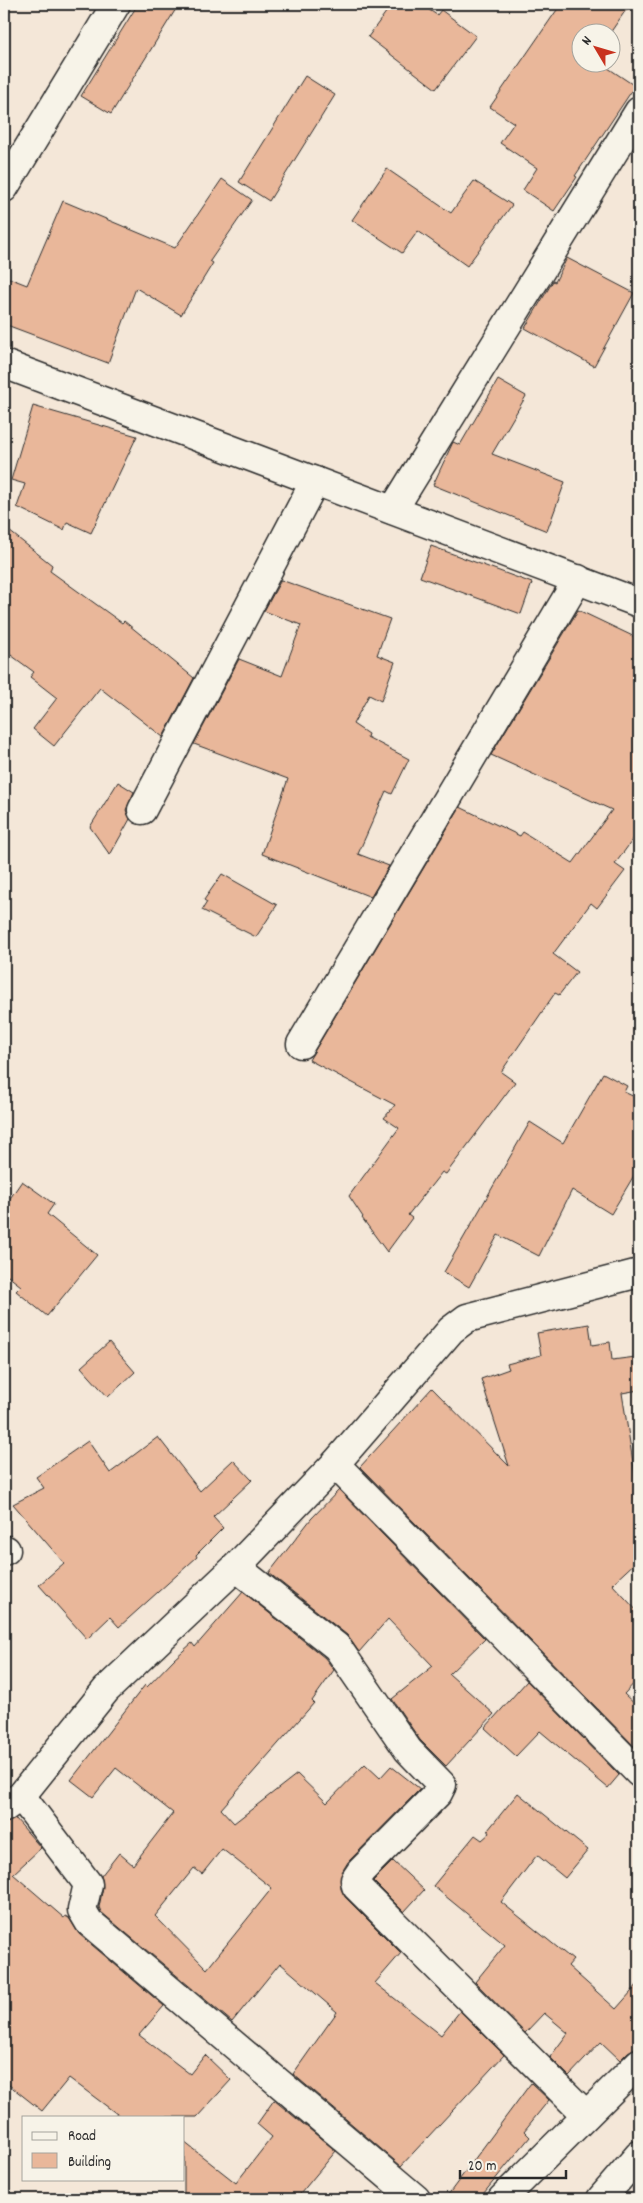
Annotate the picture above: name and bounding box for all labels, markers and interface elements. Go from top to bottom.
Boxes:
north arrow [570,22,620,72]
text: N [577,32,597,50]
legend [22,2116,185,2180]
text: Road [68,2126,96,2148]
scale bar [460,2148,567,2180]
text: Building [68,2152,111,2174]
text: 20 m [468,2156,496,2178]

